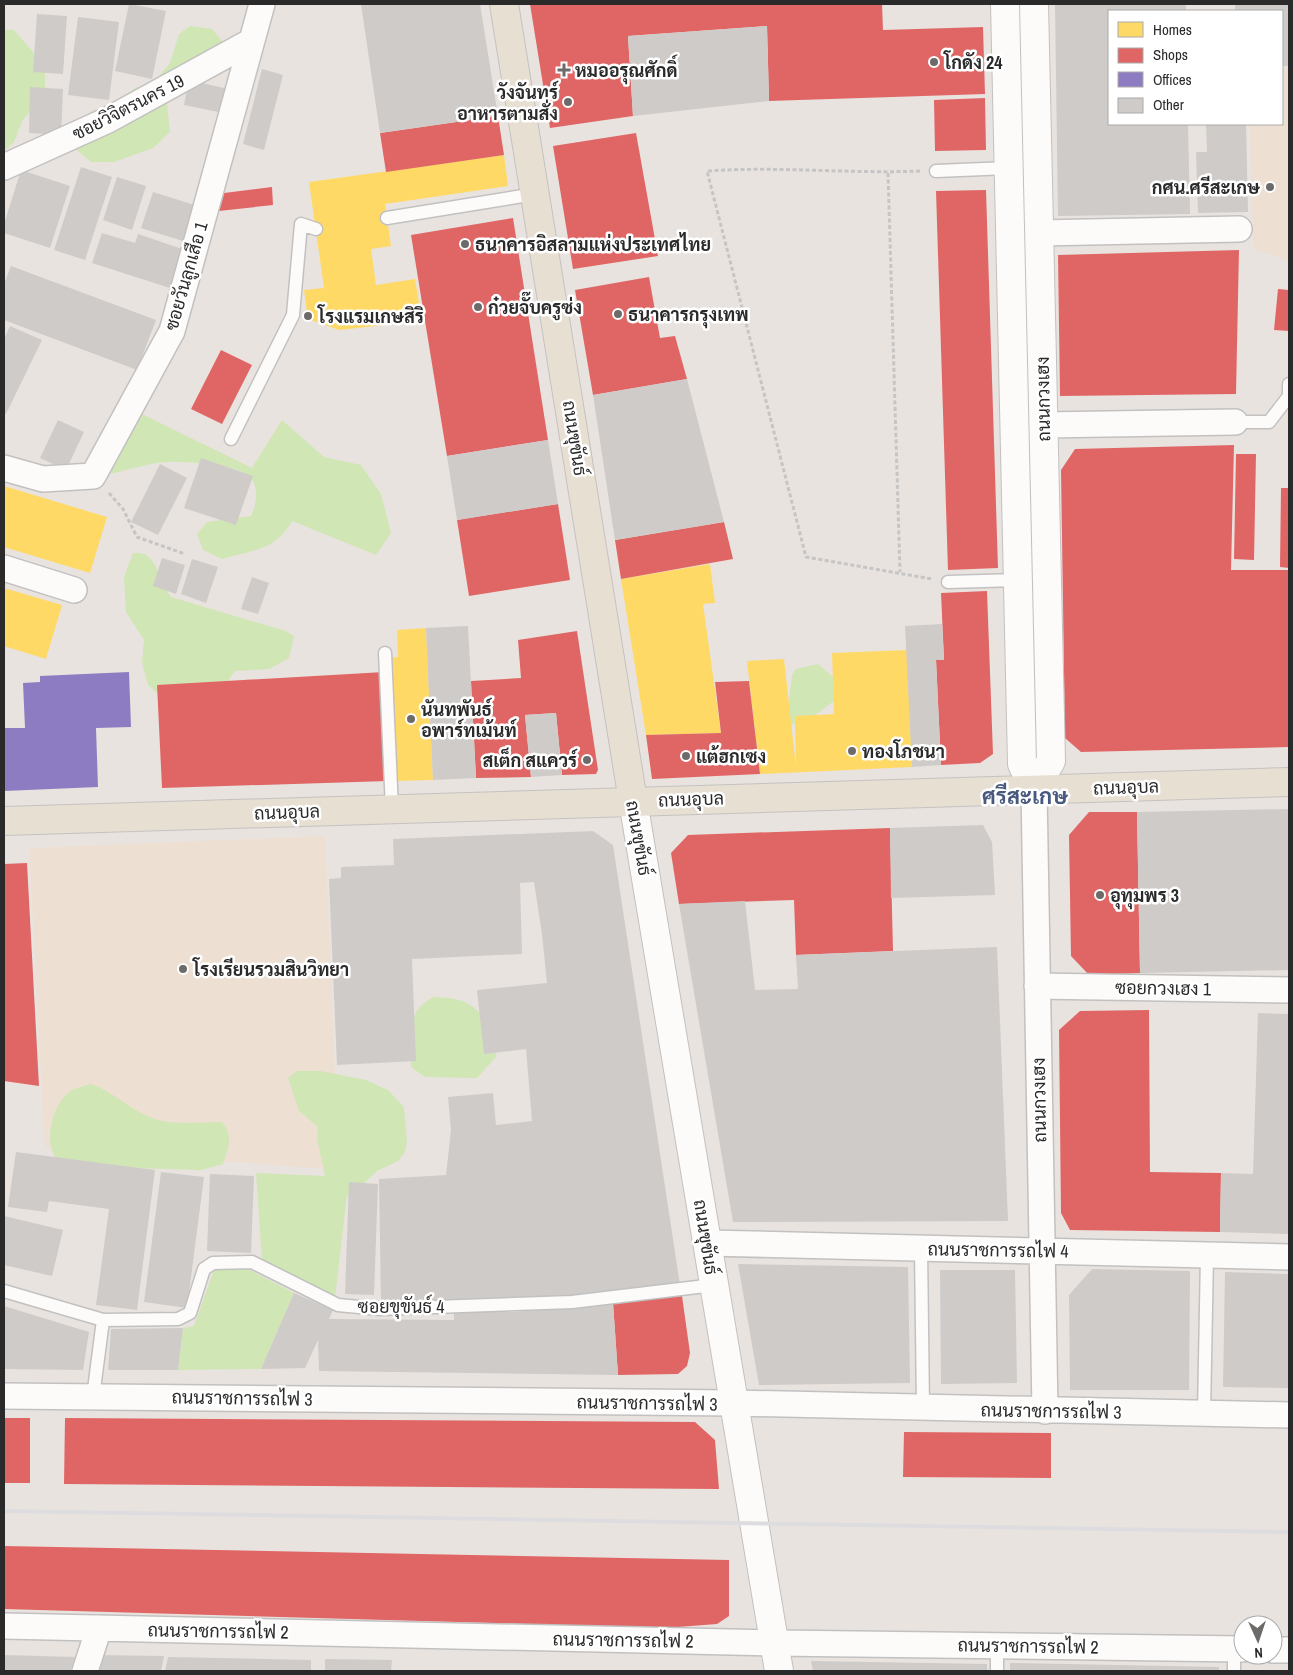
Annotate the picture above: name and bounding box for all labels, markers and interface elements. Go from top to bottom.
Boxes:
legend [1108,10,1283,125]
text: Homes [1153,19,1192,40]
text: Shops [1153,44,1188,65]
place label: โกดัง 24 [943,50,1003,75]
place label: หมออรุณศักดิ์ [575,54,678,85]
marker: โกดัง 24 [928,56,940,68]
marker: หมออรุณศักดิ์ [557,63,571,77]
street label: ซอยวิจิตรนคร 19 [68,68,188,146]
text: Offices [1153,69,1192,90]
place label: วังจันทร์ อาหารตามสั่ง [457,80,559,126]
text: Other [1153,94,1184,115]
marker: วังจันทร์ อาหารตามสั่ง [562,96,574,108]
place label: กศน.ศรีสะเกษ [1152,175,1261,200]
marker: กศน.ศรีสะเกษ [1264,181,1276,193]
street label: ซอยวันลูกเสือ 1 [159,218,215,334]
place label: ธนาคารอิสลามแห่งประเทศไทย [475,232,711,257]
marker: ธนาคารอิสลามแห่งประเทศไทย [459,238,471,250]
place label: ก๋วยจั๊บครูซ่ง [488,291,582,321]
marker: ก๋วยจั๊บครูซ่ง [472,301,484,313]
place label: ธนาคารกรุงเทพ [628,302,749,329]
place label: โรงแรมเกษสิริ [317,304,424,329]
marker: ธนาคารกรุงเทพ [612,308,624,320]
marker: โรงแรมเกษสิริ [302,310,314,322]
street label: ถนนกวงเฮง [1030,356,1056,442]
street label: ถนนขุขันธ์ [557,399,593,478]
place label: นันทพันธ์ อพาร์ทเม้นท์ [421,697,517,743]
marker: นันทพันธ์ อพาร์ทเม้นท์ [405,713,417,725]
place label: ทองโภชนา [862,739,945,764]
place label: แต้ฮกเซง [696,744,766,769]
marker: ทองโภชนา [846,745,858,757]
place label: สเต็ก สแควร์ [482,747,578,773]
marker: แต้ฮกเซง [680,750,692,762]
marker: สเต็ก สแควร์ [581,754,593,766]
street label: ถนนอุบล [1093,773,1159,801]
district label: ศรีสะเกษ [982,781,1068,811]
street label: ถนนอุบล [658,785,724,813]
street label: ถนนอุบล [254,798,320,826]
street label: ถนนขุขันธ์ [620,798,658,878]
place label: อุทุมพร 3 [1110,883,1179,910]
marker: อุทุมพร 3 [1094,889,1106,901]
place label: โรงเรียนรวมสินวิทยา [192,957,349,982]
marker: โรงเรียนรวมสินวิทยา [177,963,189,975]
street label: ซอยกวงเฮง 1 [1115,975,1212,1001]
street label: ถนนกวงเฮง [1026,1057,1052,1143]
street label: ถนนขุขันธ์ [688,1198,724,1277]
street label: ถนนราชการรถไฟ 4 [927,1236,1069,1264]
street label: ซอยขุขันธ์ 4 [358,1294,444,1319]
street label: ถนนราชการรถไฟ 3 [171,1384,313,1412]
street label: ถนนราชการรถไฟ 3 [576,1389,718,1417]
street label: ถนนราชการรถไฟ 3 [980,1397,1122,1425]
north arrow [1233,1615,1283,1665]
street label: ถนนราชการรถไฟ 2 [147,1617,289,1645]
street label: ถนนราชการรถไฟ 2 [552,1626,694,1654]
street label: ถนนราชการรถไฟ 2 [957,1632,1099,1660]
text: N [1254,1644,1263,1662]

